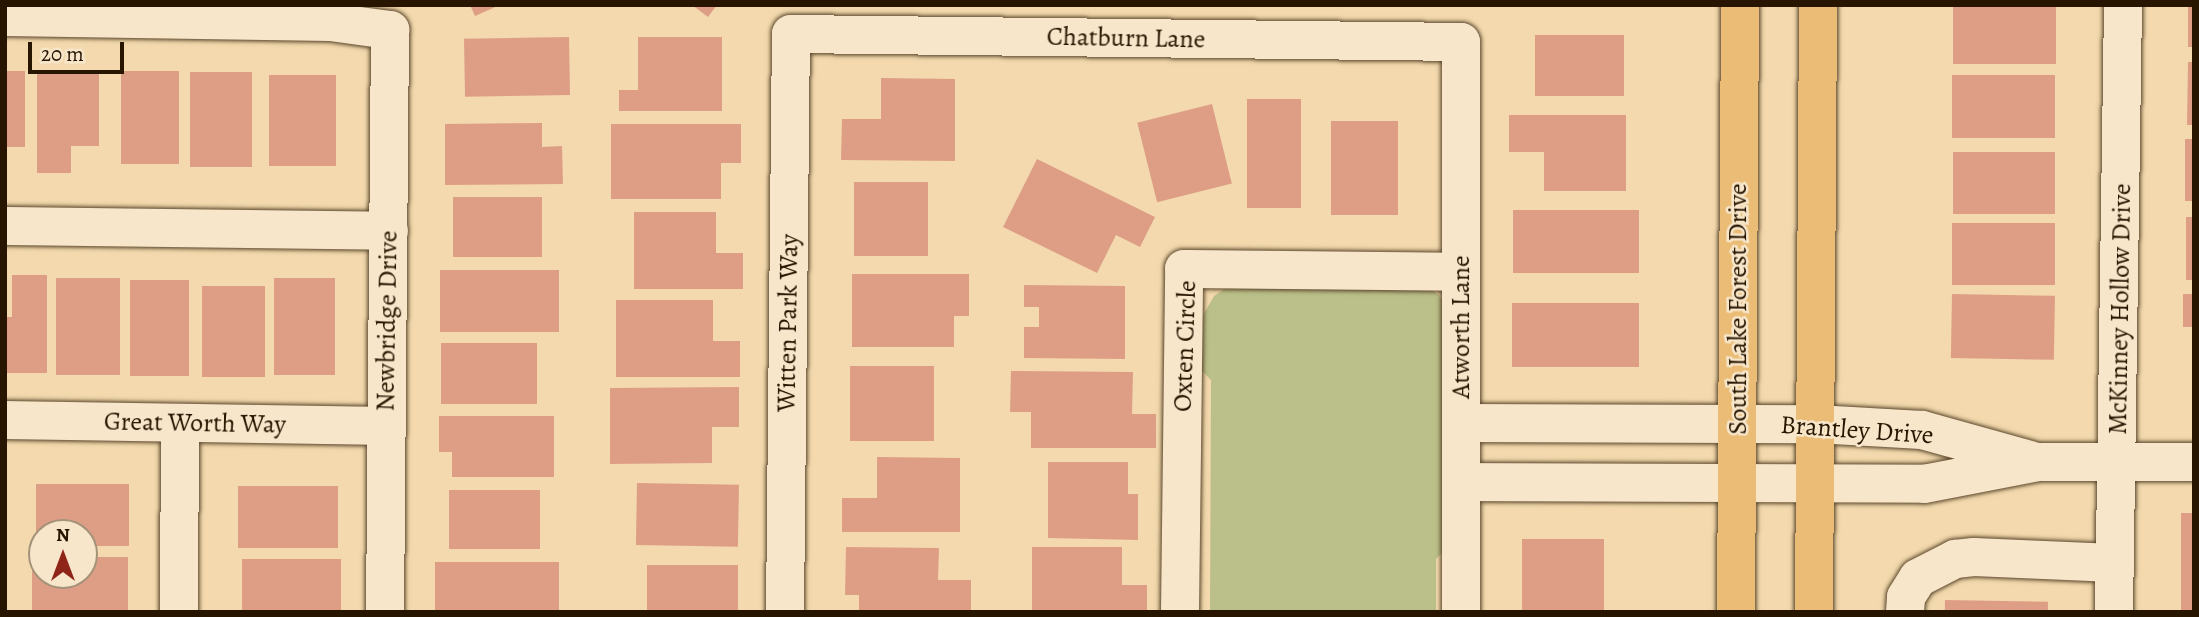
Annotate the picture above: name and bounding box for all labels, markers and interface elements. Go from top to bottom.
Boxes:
street label: Chatburn Lane [1046,21,1206,55]
scale bar [32,28,128,72]
text: 20 m [41,40,84,68]
street label: South Lake Forest Drive [1722,183,1754,435]
street label: McKinney Hollow Drive [2102,183,2138,435]
street label: Newbridge Drive [370,230,404,412]
street label: Witten Park Way [771,234,805,412]
street label: Atworth Lane [1445,255,1477,399]
street label: Oxten Circle [1167,280,1203,412]
street label: Great Worth Way [104,406,286,440]
street label: Brantley Drive [1780,409,1934,451]
north arrow [28,519,98,589]
text: N [56,522,70,548]

